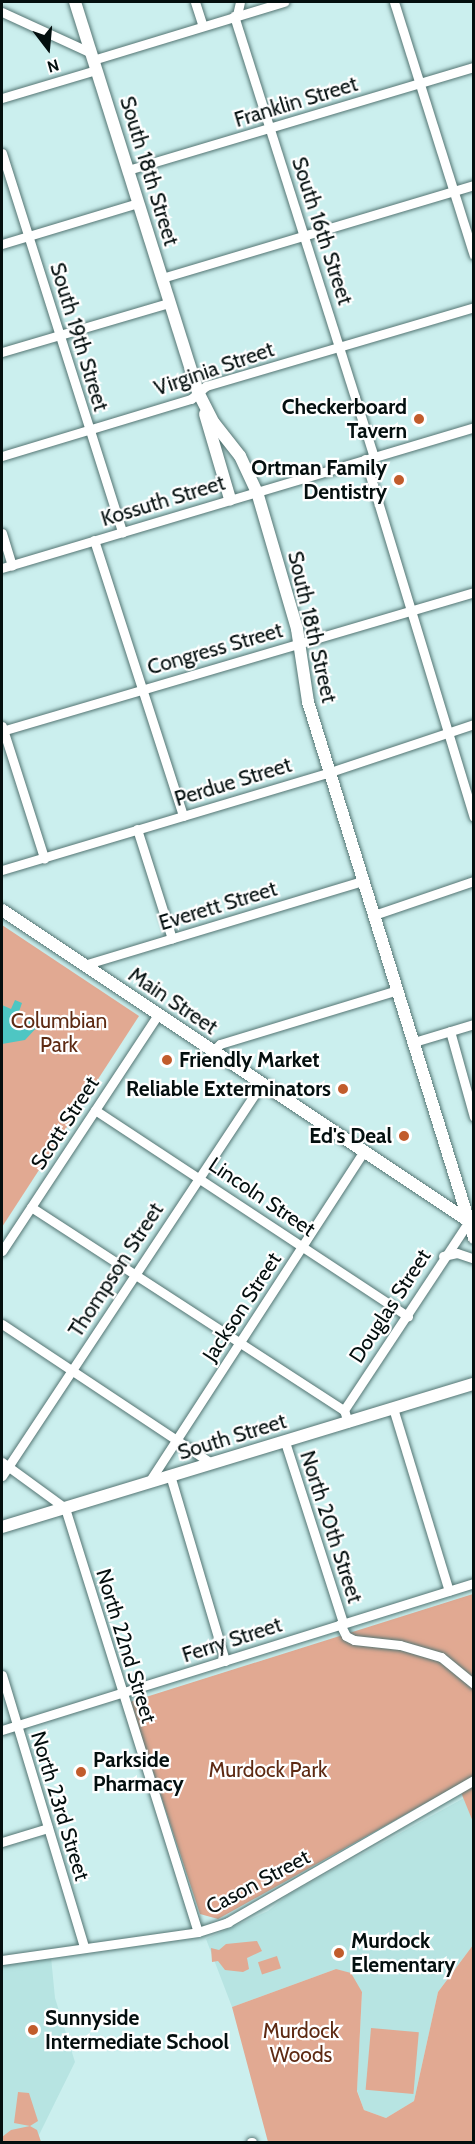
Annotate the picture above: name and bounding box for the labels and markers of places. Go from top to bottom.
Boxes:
place label: Checkerboard Tavern [282,394,407,444]
marker: Checkerboard Tavern [412,412,426,426]
place label: Ortman Family Dentistry [251,455,387,505]
marker: Ortman Family Dentistry [392,473,406,487]
place label: Friendly Market [179,1047,320,1073]
marker: Friendly Market [160,1053,174,1067]
place label: Reliable Exterminators [126,1076,331,1102]
marker: Reliable Exterminators [336,1082,350,1096]
place label: Ed's Deal [309,1123,392,1149]
marker: Ed's Deal [397,1129,411,1143]
place label: Parkside Pharmacy [93,1747,184,1797]
marker: Parkside Pharmacy [74,1765,88,1779]
place label: Murdock Elementary [351,1928,456,1978]
marker: Murdock Elementary [332,1946,346,1960]
place label: Sunnyside Intermediate School [45,2005,229,2055]
marker: Sunnyside Intermediate School [26,2023,40,2037]

